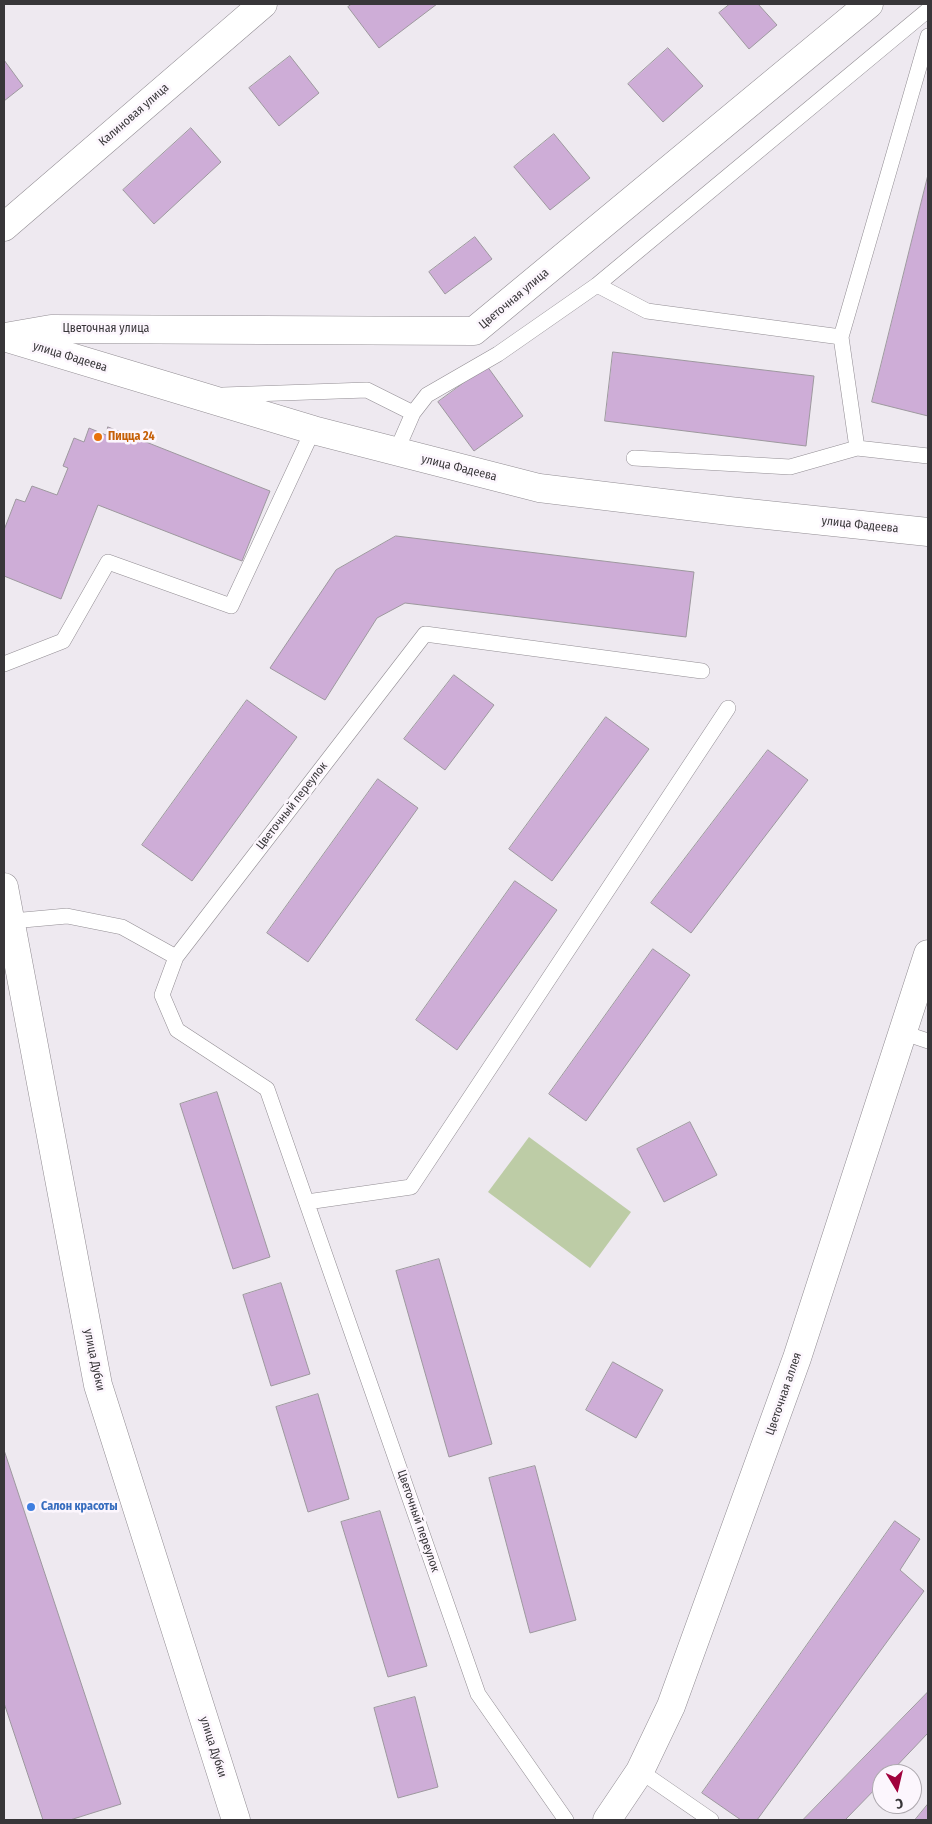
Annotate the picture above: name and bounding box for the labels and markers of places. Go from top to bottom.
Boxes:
place label: Пицца 24 [108,430,155,444]
marker: Пицца 24 [92,431,104,443]
place label: Салон красоты [41,1500,118,1514]
marker: Салон красоты [25,1501,37,1513]

